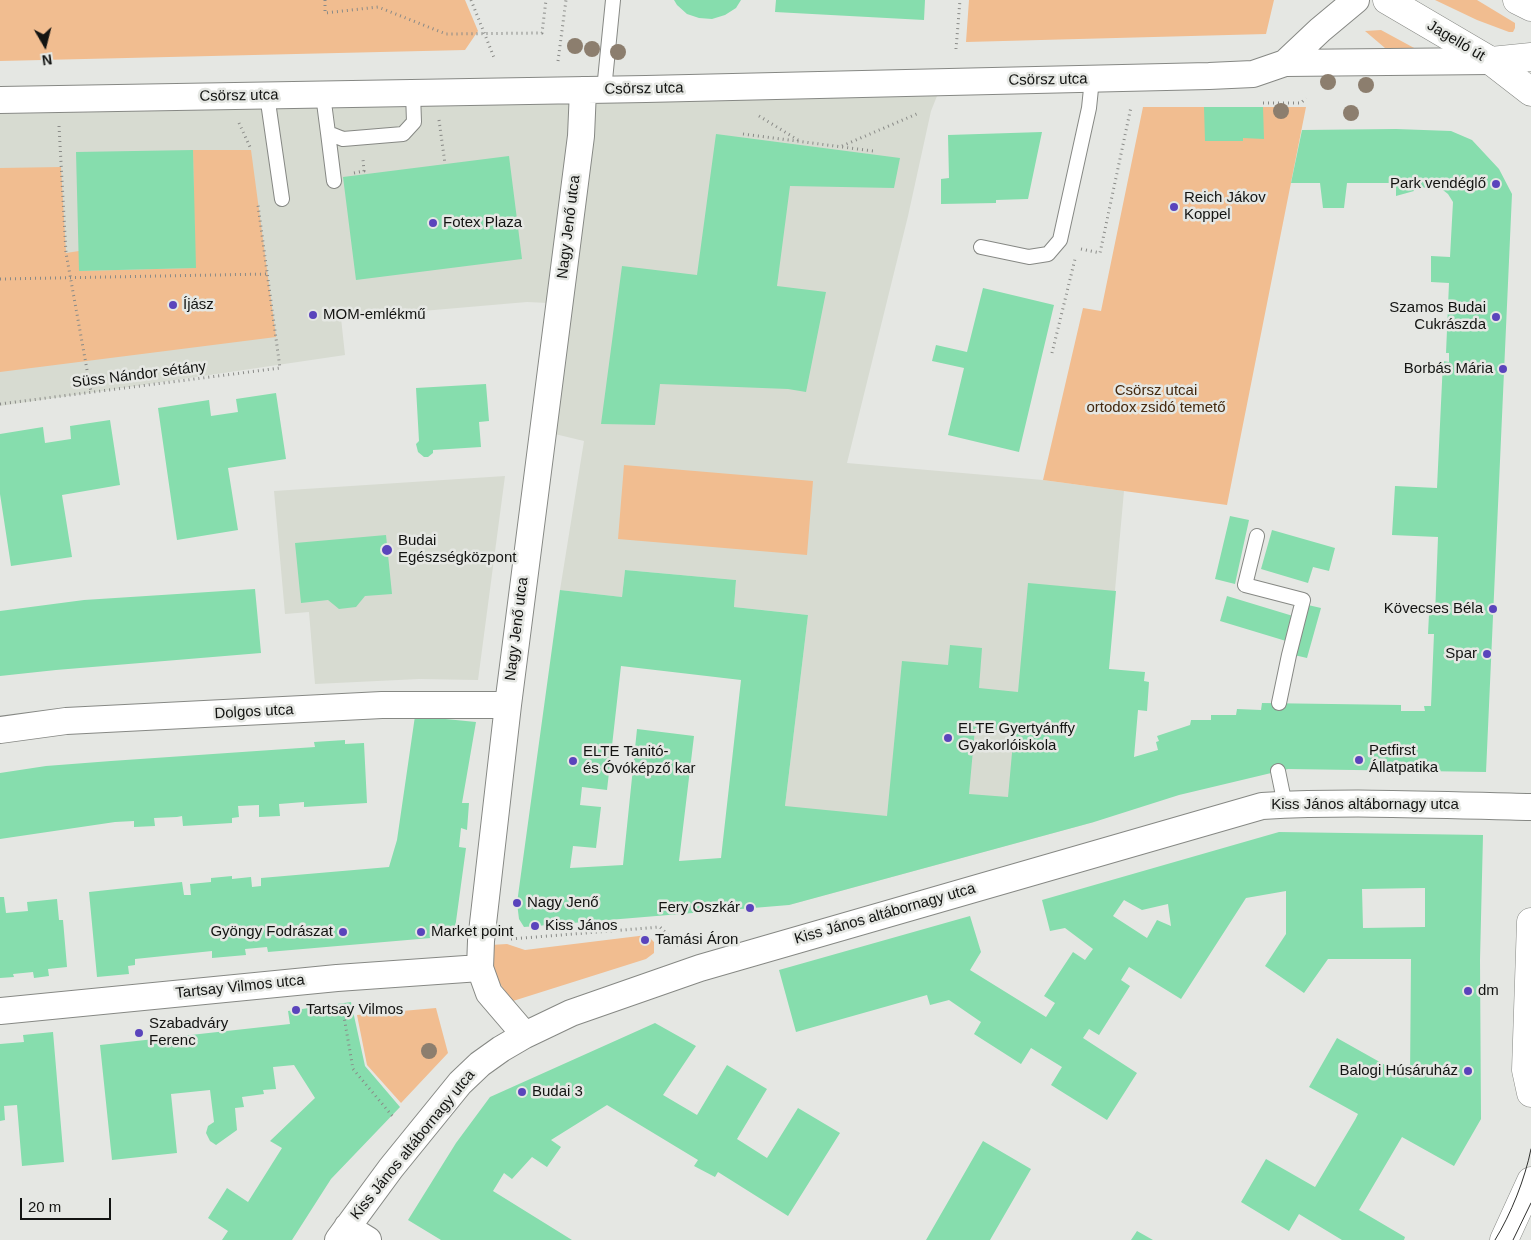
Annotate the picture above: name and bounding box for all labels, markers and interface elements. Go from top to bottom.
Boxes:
street label: Jagelló út [1424,17,1488,65]
north arrow [20,20,70,70]
text: N [41,51,53,68]
street label: Csörsz utca [1008,70,1088,90]
street label: Csörsz utca [604,79,684,99]
street label: Csörsz utca [199,86,279,106]
street label: Nagy Jenő utca [554,174,584,280]
place label: Park vendéglő [1390,175,1486,193]
marker: Park vendéglő [1490,178,1502,190]
place label: Reich Jákov Koppel [1184,189,1266,224]
marker: Reich Jákov Koppel [1168,201,1180,213]
place label: Fotex Plaza [443,214,522,232]
marker: Fotex Plaza [427,217,439,229]
place label: Íjász [183,296,214,314]
marker: Íjász [167,299,179,311]
place label: Szamos Budai Cukrászda [1389,299,1486,334]
place label: MOM-emlékmű [323,306,426,324]
marker: MOM-emlékmű [307,309,319,321]
marker: Szamos Budai Cukrászda [1490,311,1502,323]
street label: Süss Nándor sétány [71,358,207,392]
place label: Borbás Mária [1404,360,1493,378]
marker: Borbás Mária [1497,363,1509,375]
park label: Csörsz utcai ortodox zsidó temető [1086,382,1226,417]
place label: Budai Egészségközpont [398,532,516,567]
marker: Budai Egészségközpont [380,543,394,557]
street label: Nagy Jenő utca [502,576,532,682]
place label: Kövecses Béla [1384,600,1483,618]
marker: Kövecses Béla [1487,603,1499,615]
place label: Spar [1445,645,1477,663]
marker: Spar [1481,648,1493,660]
street label: Dolgos utca [214,701,294,723]
place label: ELTE Gyertyánffy Gyakorlóiskola [958,720,1075,755]
marker: ELTE Gyertyánffy Gyakorlóiskola [942,732,954,744]
place label: Petfirst Állatpatika [1369,742,1438,777]
place label: ELTE Tanitó- és Óvóképző kar [583,743,696,778]
marker: Petfirst Állatpatika [1353,754,1365,766]
marker: ELTE Tanitó- és Óvóképző kar [567,755,579,767]
street label: Kiss János altábornagy utca [1271,796,1459,814]
street label: Kiss János altábornagy utca [792,879,978,949]
place label: Nagy Jenő [527,894,599,912]
marker: Nagy Jenő [511,897,523,909]
place label: Fery Oszkár [658,899,740,917]
marker: Fery Oszkár [744,902,756,914]
place label: Kiss János [545,917,618,935]
marker: Kiss János [529,920,541,932]
place label: Gyöngy Fodrászat [210,923,333,941]
place label: Market point [431,923,514,941]
marker: Gyöngy Fodrászat [337,926,349,938]
marker: Market point [415,926,427,938]
place label: Tamási Áron [655,931,738,949]
marker: Tamási Áron [639,934,651,946]
street label: Tartsay Vilmos utca [175,971,305,1003]
place label: dm [1478,982,1499,1000]
marker: dm [1462,985,1474,997]
place label: Tartsay Vilmos [306,1001,403,1019]
marker: Tartsay Vilmos [290,1004,302,1016]
place label: Szabadváry Ferenc [149,1015,228,1050]
marker: Szabadváry Ferenc [133,1027,145,1039]
place label: Balogi Húsáruház [1340,1062,1458,1080]
marker: Balogi Húsáruház [1462,1065,1474,1077]
street label: Kiss János altábornagy utca [347,1066,479,1224]
place label: Budai 3 [532,1083,583,1101]
marker: Budai 3 [516,1086,528,1098]
scale bar [22,1188,114,1220]
text: 20 m [28,1198,61,1215]

